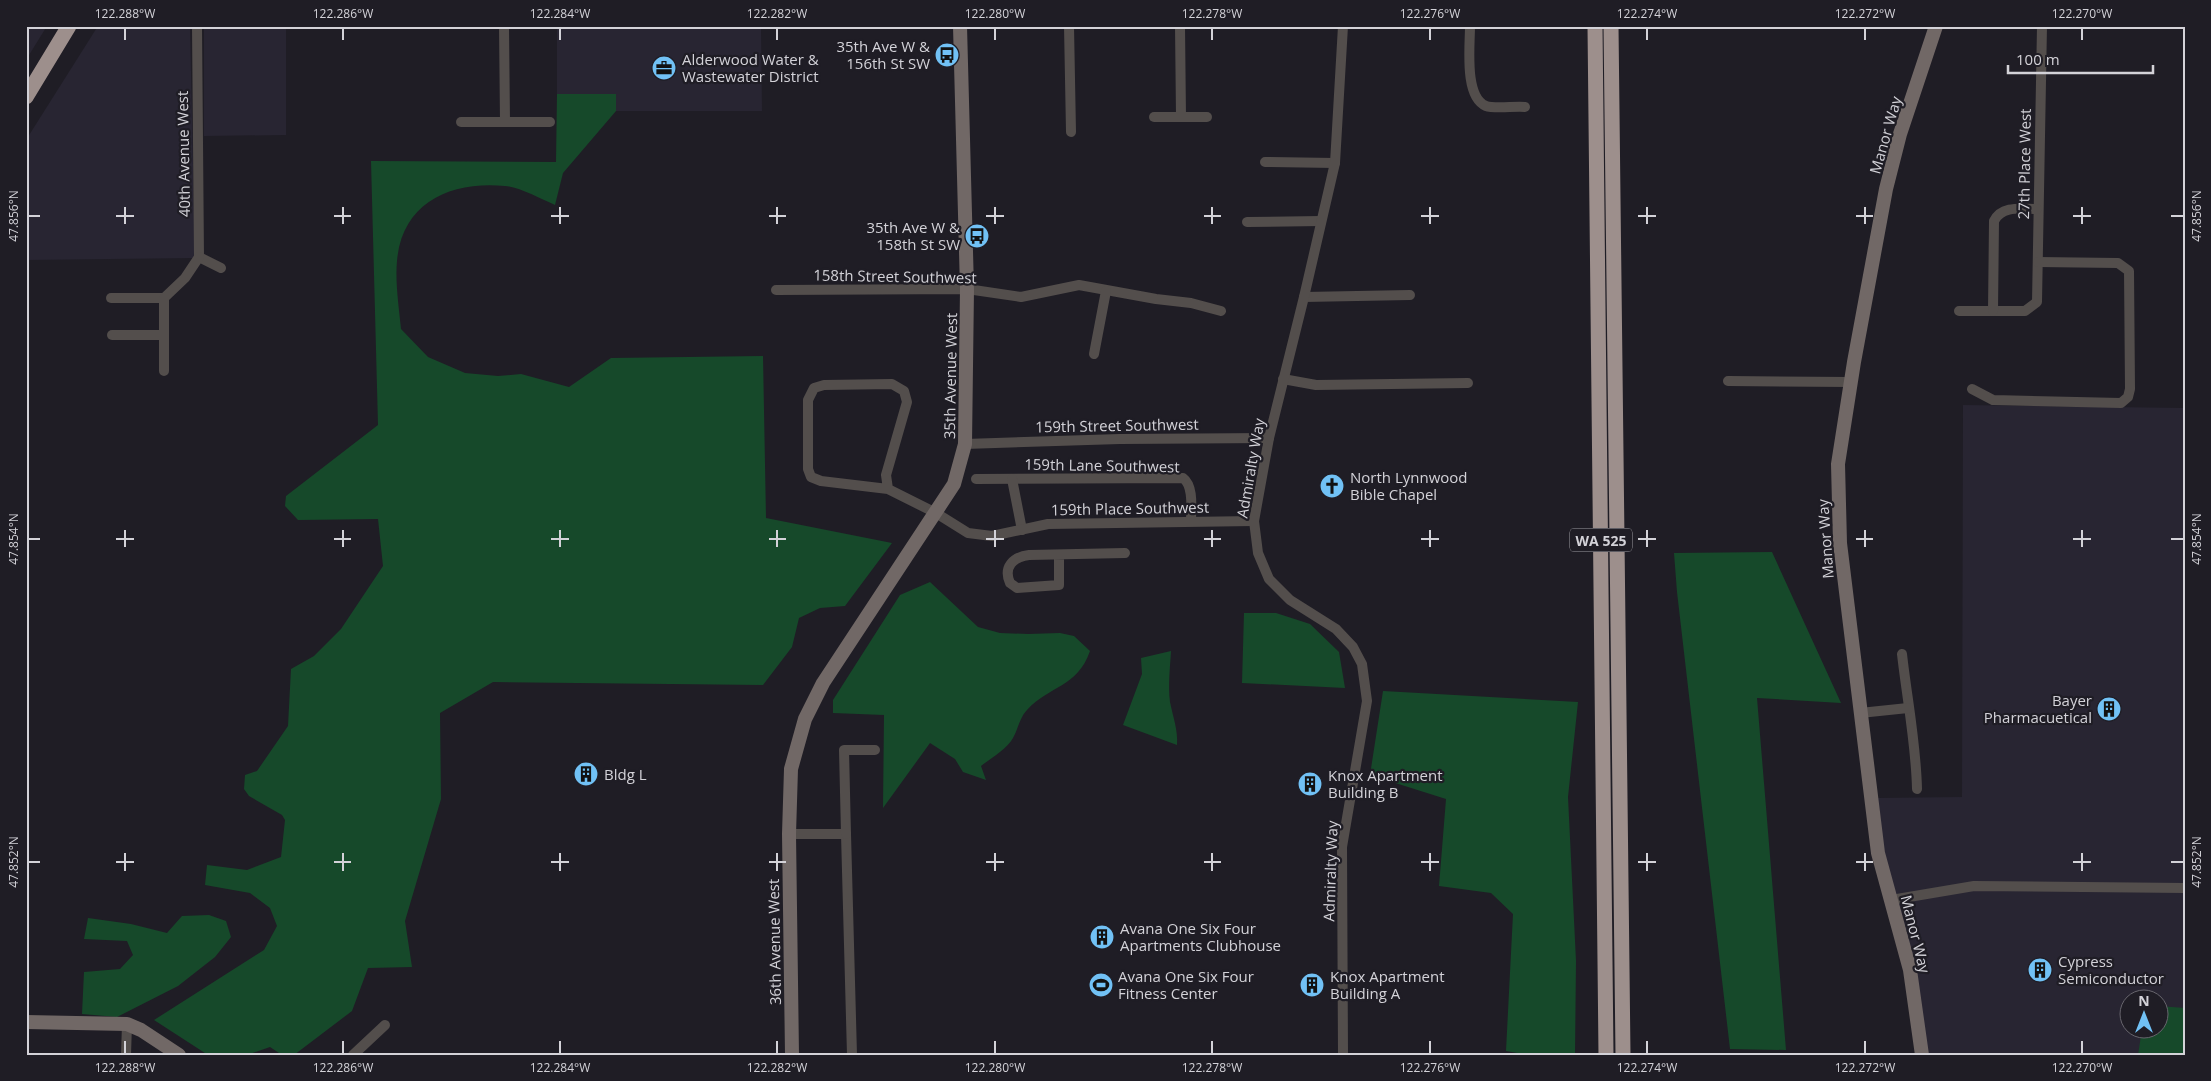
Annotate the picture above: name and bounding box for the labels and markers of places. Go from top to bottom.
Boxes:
place label: 35th Ave W & 156th St SW [836,36,930,73]
bus stop icon: 35th Ave W & 156th St SW [934,42,960,68]
place label: Alderwood Water & Wastewater District [682,49,819,86]
office icon: Alderwood Water & Wastewater District [651,55,677,81]
place label: 35th Ave W & 158th St SW [866,217,960,254]
bus stop icon: 35th Ave W & 158th St SW [964,223,990,249]
place label: North Lynnwood Bible Chapel [1350,467,1467,504]
church icon: North Lynnwood Bible Chapel [1319,473,1345,499]
place label: Bayer Pharmacuetical [1984,690,2092,727]
building icon: Bayer Pharmacuetical [2096,696,2122,722]
building icon: Bldg L [573,761,599,787]
place label: Bldg L [604,764,647,784]
place label: Knox Apartment Building B [1328,765,1443,802]
building icon: Knox Apartment Building B [1297,771,1323,797]
place label: Avana One Six Four Apartments Clubhouse [1120,918,1281,955]
building icon: Avana One Six Four Apartments Clubhouse [1089,924,1115,950]
place label: Cypress Semiconductor [2058,951,2164,988]
building icon: Cypress Semiconductor [2027,957,2053,983]
place label: Avana One Six Four Fitness Center [1118,966,1254,1003]
place label: Knox Apartment Building A [1330,966,1445,1003]
sports icon: Avana One Six Four Fitness Center [1088,972,1114,998]
building icon: Knox Apartment Building A [1299,972,1325,998]

